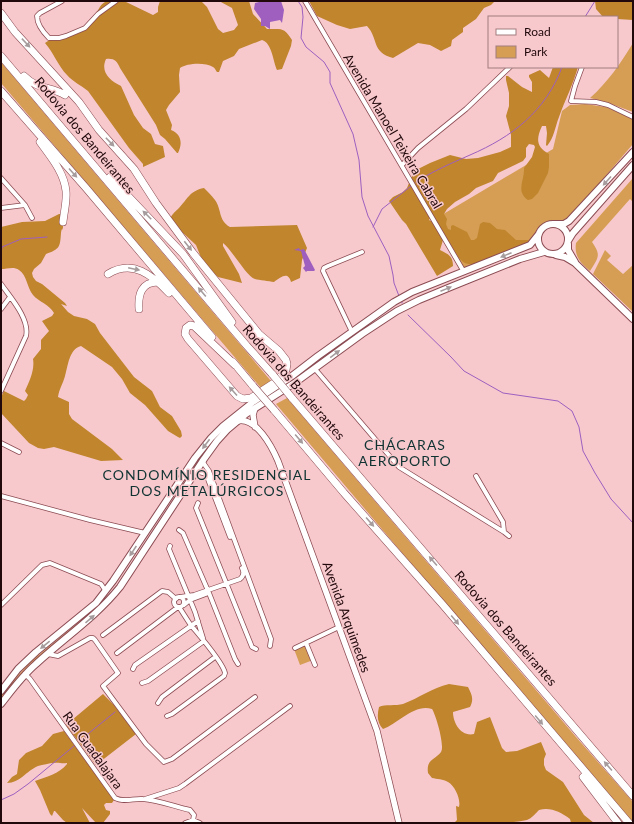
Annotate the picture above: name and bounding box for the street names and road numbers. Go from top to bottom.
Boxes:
street label: Avenida Manoel Teixeira Cabral [340,51,446,211]
street label: Rodovia dos Bandeirantes [31,73,139,197]
street label: Rodovia dos Bandeirantes [240,321,349,443]
street label: Avenida Arquimedes [319,559,375,675]
street label: Rodovia dos Bandeirantes [452,567,561,689]
street label: Rua Guadalajara [60,708,126,792]

